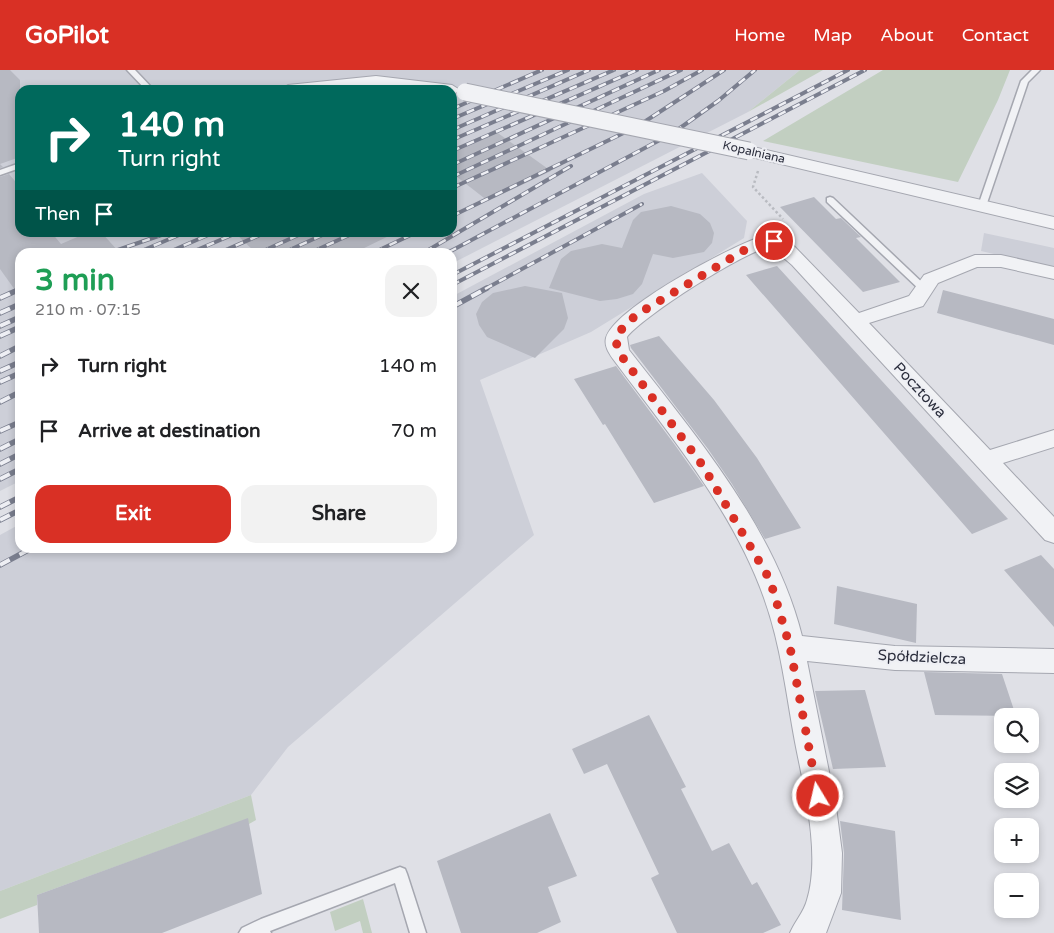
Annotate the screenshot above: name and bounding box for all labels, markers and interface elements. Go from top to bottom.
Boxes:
text: GoPilot [25,21,109,50]
text: Home [734,24,785,46]
text: Map [813,24,852,46]
text: About [880,24,934,46]
text: Contact [962,24,1029,46]
text: 140 m [118,104,225,146]
icon: right [35,105,100,170]
street label: Kopalniana [721,138,787,166]
text: Turn right [118,146,220,172]
icon: arrive [90,200,118,228]
text: Then [35,203,80,225]
pin [753,220,795,262]
icon: arrive [760,227,788,255]
text: 3 min [35,262,115,299]
button: close [385,265,437,317]
text: 210 m · 07:15 [35,300,141,320]
icon: right [35,352,63,380]
text: Turn right [78,355,166,377]
text: 140 m [379,355,437,377]
street label: Pocztowa [890,359,950,421]
icon: arrive [35,417,63,445]
text: Arrive at destination [78,420,261,442]
text: 70 m [391,420,437,442]
button: Exit [35,485,231,543]
button: Share [241,485,437,543]
street label: Spółdzielcza [877,646,967,668]
map controls [994,708,1039,918]
button: search [994,708,1039,753]
button: layers [994,763,1039,808]
position arrow [791,769,843,821]
button: + [994,818,1039,863]
button: − [994,873,1039,918]

